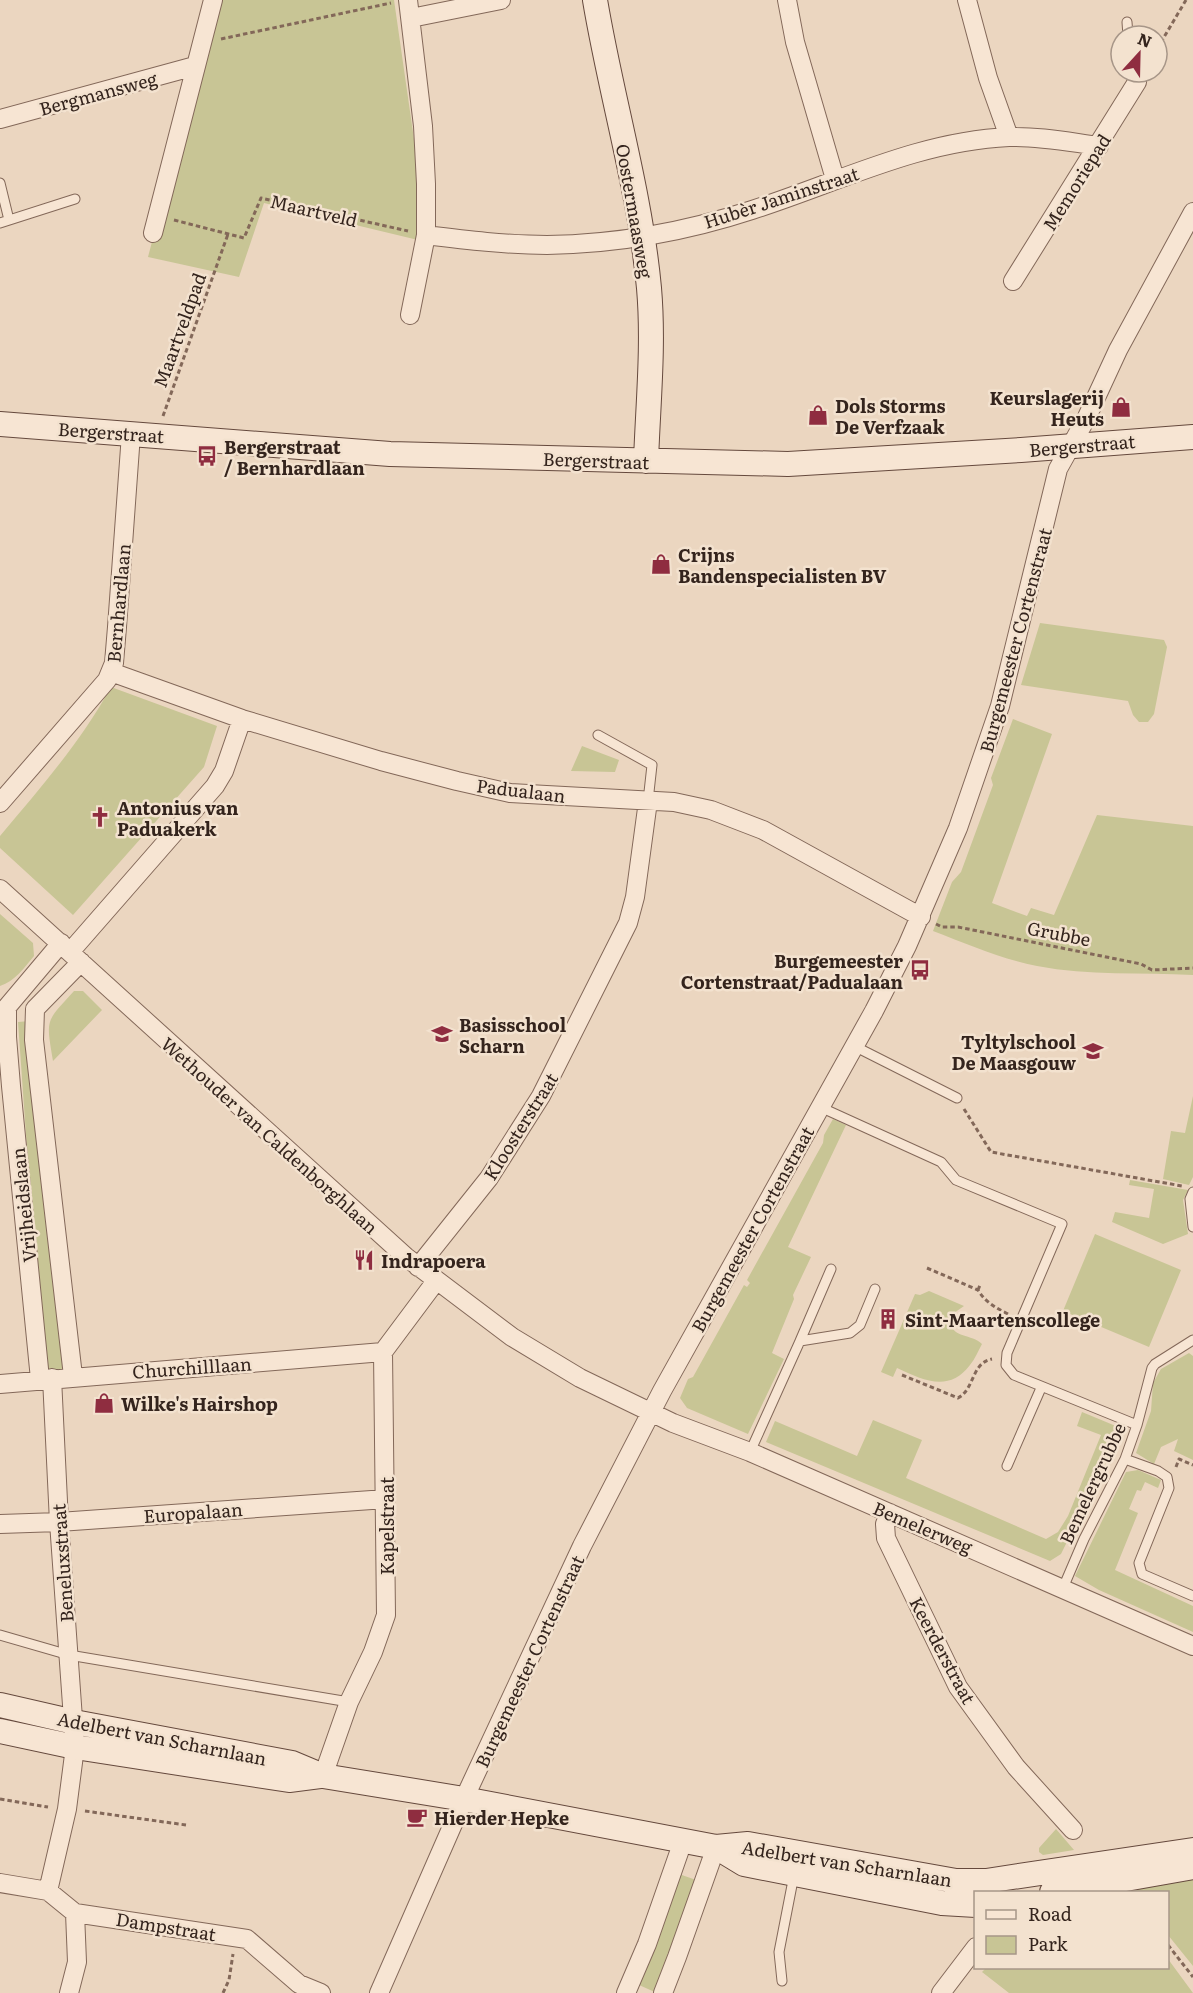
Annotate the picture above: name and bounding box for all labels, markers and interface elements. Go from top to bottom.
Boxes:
north arrow [1109,24,1169,84]
text: N [1134,26,1156,53]
street label: Bergmansweg [36,64,161,122]
street label: Memoriepad [1035,128,1117,236]
street label: Oostermaasweg [610,142,660,281]
street label: Hubèr Jaminstraat [700,159,863,235]
street label: Maartveld [268,187,360,233]
street label: Maartveldpad [146,269,212,391]
place label: Keurslagerij Heuts [989,384,1104,432]
place label: Dols Storms De Verfzaak [835,392,946,440]
shop icon: Keurslagerij Heuts [1109,395,1133,419]
shop icon: Dols Storms De Verfzaak [806,403,830,427]
street label: Bergerstraat [57,415,166,449]
street label: Bergerstraat [1028,427,1137,463]
place label: Bergerstraat / Bernhardlaan [224,433,365,481]
bus stop icon: Bergerstraat / Bernhardlaan [195,444,219,468]
street label: Bergerstraat [542,445,650,475]
street label: Burgemeester Cortenstraat [972,524,1058,755]
place label: Crijns Bandenspecialisten BV [678,541,887,589]
street label: Bernhardlaan [99,542,137,664]
shop icon: Crijns Bandenspecialisten BV [649,552,673,576]
street label: Padualaan [475,771,567,809]
place label: Antonius van Paduakerk [117,794,239,842]
church icon: Antonius van Paduakerk [88,805,112,829]
street label: Grubbe [1025,914,1093,952]
place label: Burgemeester Cortenstraat/Padualaan [681,947,903,995]
bus stop icon: Burgemeester Cortenstraat/Padualaan [908,958,932,982]
place label: Basisschool Scharn [459,1011,567,1059]
school or university icon: Basisschool Scharn [430,1022,454,1046]
place label: Tyltylschool De Maasgouw [951,1028,1077,1076]
street label: Wethouder van Caldenborghlaan [156,1030,384,1240]
school or university icon: Tyltylschool De Maasgouw [1081,1039,1105,1063]
street label: Kloosterstraat [476,1066,564,1185]
street label: Burgemeester Cortenstraat [684,1120,820,1337]
street label: Vrijheidslaan [4,1146,42,1264]
place label: Indrapoera [381,1247,486,1274]
restaurant icon: Indrapoera [352,1248,376,1272]
place label: Sint-Maartenscollege [905,1306,1100,1333]
building icon: Sint-Maartenscollege [876,1307,900,1331]
street label: Churchilllaan [131,1349,253,1385]
place label: Wilke's Hairshop [121,1390,278,1417]
shop icon: Wilke's Hairshop [92,1391,116,1415]
street label: Bemelergrubbe [1052,1418,1132,1548]
street label: Kapelstraat [373,1476,400,1575]
street label: Bemelerweg [869,1494,978,1560]
street label: Europalaan [142,1495,244,1529]
street label: Beneluxstraat [44,1502,80,1623]
street label: Burgemeester Cortenstraat [468,1550,591,1772]
street label: Keerderstraat [903,1592,983,1709]
street label: Adelbert van Scharnlaan [55,1704,269,1772]
place label: Hierder Hepke [434,1804,569,1831]
cafe icon: Hierder Hepke [405,1805,429,1829]
street label: Adelbert van Scharnlaan [740,1833,954,1893]
legend [974,1891,1169,1969]
text: Road [1028,1900,1072,1927]
street label: Dampstraat [114,1905,219,1947]
text: Park [1028,1930,1069,1957]

